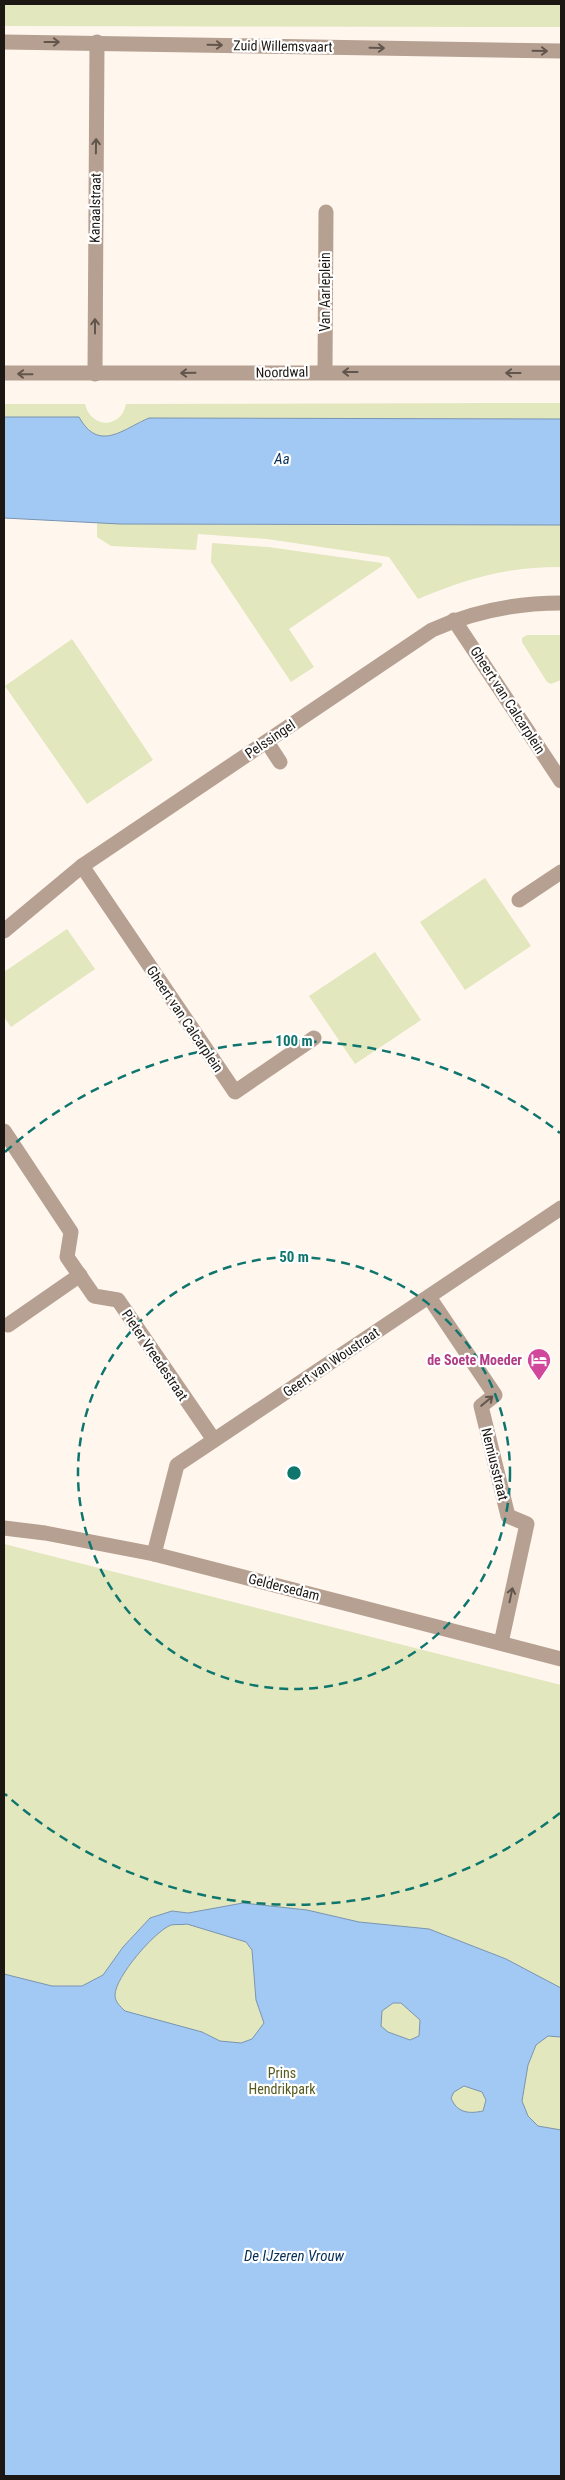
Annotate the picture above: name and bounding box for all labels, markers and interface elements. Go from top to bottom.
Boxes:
one-way arrow [44,37,60,47]
street label: Zuid Willemsvaart [233,37,333,55]
one-way arrow [206,40,223,50]
one-way arrow [369,43,385,53]
one-way arrow [532,46,548,56]
one-way arrow [91,138,101,154]
street label: Kanaalstraat [86,173,104,243]
street label: Van Aarleplein [317,252,333,332]
one-way arrow [90,318,100,334]
street label: Noordwal [255,364,309,380]
one-way arrow [342,367,358,377]
one-way arrow [180,368,196,378]
one-way arrow [505,368,521,377]
one-way arrow [17,369,33,378]
water label: Aa [273,450,290,468]
street label: Gheert van Calcarplein [467,643,549,757]
street label: Pelssingel [242,716,298,762]
street label: Gheert van Calcarplein [144,963,226,1075]
text: 100 m [275,1032,313,1050]
text: 50 m [279,1248,309,1266]
street label: Pieter Vreedestraat [119,1307,191,1403]
street label: Geert van Woustraat [280,1324,382,1400]
hotel icon: de Soete Moeder [526,1347,552,1381]
place label: de Soete Moeder [427,1352,522,1368]
one-way arrow [481,1396,494,1407]
street label: Nemiusstraat [478,1426,512,1502]
centre of rings [285,1464,303,1482]
street label: Geldersedam [247,1570,321,1604]
one-way arrow [507,1588,516,1604]
park label: Prins Hendrikpark [249,2065,316,2097]
water label: De IJzeren Vrouw [244,2247,344,2265]

